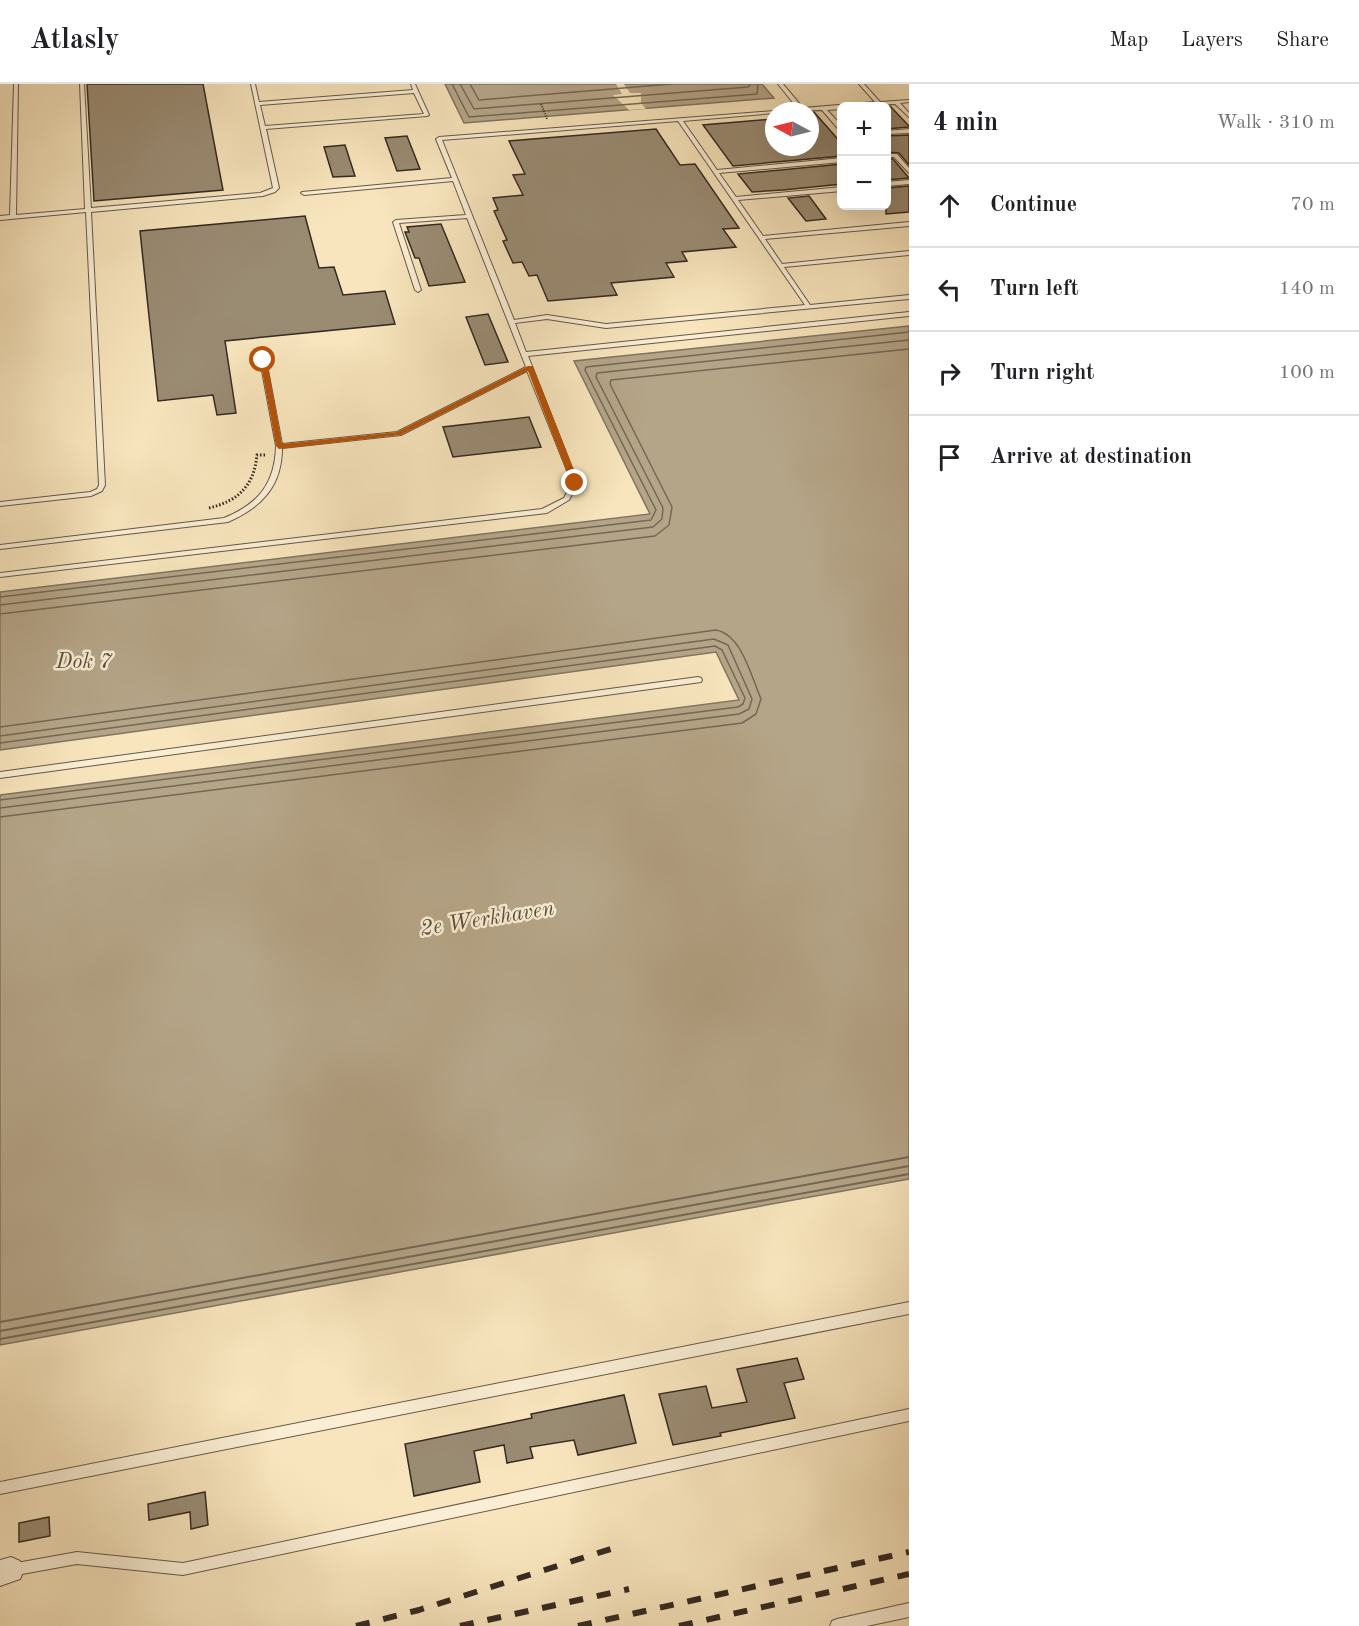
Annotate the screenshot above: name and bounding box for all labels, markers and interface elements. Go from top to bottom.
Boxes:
text: Atlasly [30,27,120,55]
text: Map [1109,30,1148,51]
text: Layers [1181,30,1243,51]
text: Share [1276,30,1329,51]
north arrow [765,102,819,156]
map controls [837,102,891,210]
button: + [837,102,891,156]
text: 4 min [933,110,998,136]
text: Walk · 310 m [1216,113,1335,133]
button: − [837,156,891,210]
icon: ahead [933,189,966,222]
text: Continue [990,194,1077,216]
text: 70 m [1290,195,1335,215]
icon: left [933,273,966,306]
text: Turn left [990,278,1079,300]
text: 140 m [1279,279,1335,299]
route start [249,346,275,372]
icon: right [933,357,966,390]
text: Turn right [990,362,1094,384]
text: 100 m [1279,363,1335,383]
icon: arrive [933,441,966,474]
text: Arrive at destination [990,446,1192,468]
route end [561,469,587,495]
water label: Dok 7 [55,651,113,673]
water label: 2e Werkhaven [419,897,556,940]

